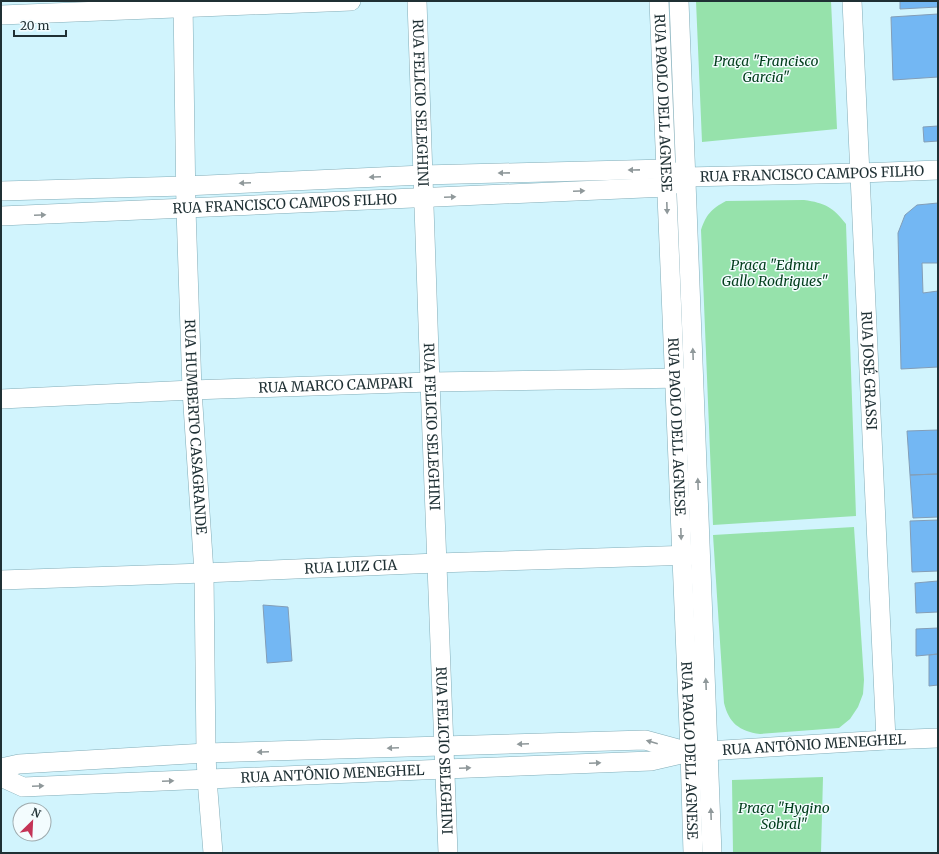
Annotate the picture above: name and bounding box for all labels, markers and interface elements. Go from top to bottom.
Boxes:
scale bar [14,12,66,38]
street label: RUA PAOLO DELL AGNESE [651,13,676,192]
text: 20 m [20,18,49,33]
street label: RUA FELICIO SELEGHINI [409,19,432,187]
park label: Praça "Francisco Garcia" [713,52,819,86]
street label: RUA FRANCISCO CAMPOS FILHO [700,162,925,186]
one-way arrow [627,167,640,173]
one-way arrow [497,170,510,176]
one-way arrow [368,174,381,180]
one-way arrow [238,180,251,186]
one-way arrow [573,188,585,195]
street label: RUA FRANCISCO CAMPOS FILHO [172,190,397,218]
one-way arrow [444,194,457,200]
one-way arrow [664,202,671,214]
one-way arrow [34,211,46,218]
park label: Praça "Edmur Gallo Rodrigues" [722,256,828,290]
street label: RUA JOSÉ GRASSI [857,311,881,431]
street label: RUA HUMBERTO CASAGRANDE [181,319,210,535]
street label: RUA PAOLO DELL AGNESE [664,337,689,516]
street label: RUA FELICIO SELEGHINI [420,343,444,511]
one-way arrow [690,347,696,360]
street label: RUA MARCO CAMPARI [258,374,413,397]
one-way arrow [695,478,702,490]
one-way arrow [678,528,684,541]
street label: RUA LUIZ CIA [304,556,398,578]
street label: RUA PAOLO DELL AGNESE [677,661,702,840]
street label: RUA FELICIO SELEGHINI [432,666,456,835]
one-way arrow [703,678,710,690]
street label: RUA ANTÔNIO MENEGHEL [722,730,907,759]
one-way arrow [646,739,658,745]
one-way arrow [517,740,529,747]
one-way arrow [387,744,399,751]
one-way arrow [257,748,269,755]
one-way arrow [589,760,602,766]
street label: RUA ANTÔNIO MENEGHEL [240,761,425,787]
one-way arrow [459,765,472,771]
one-way arrow [162,777,174,784]
one-way arrow [32,783,45,789]
park label: Praça "Hygino Sobral" [738,799,830,833]
north arrow [12,802,52,842]
text: N [29,805,43,821]
one-way arrow [708,807,714,820]

